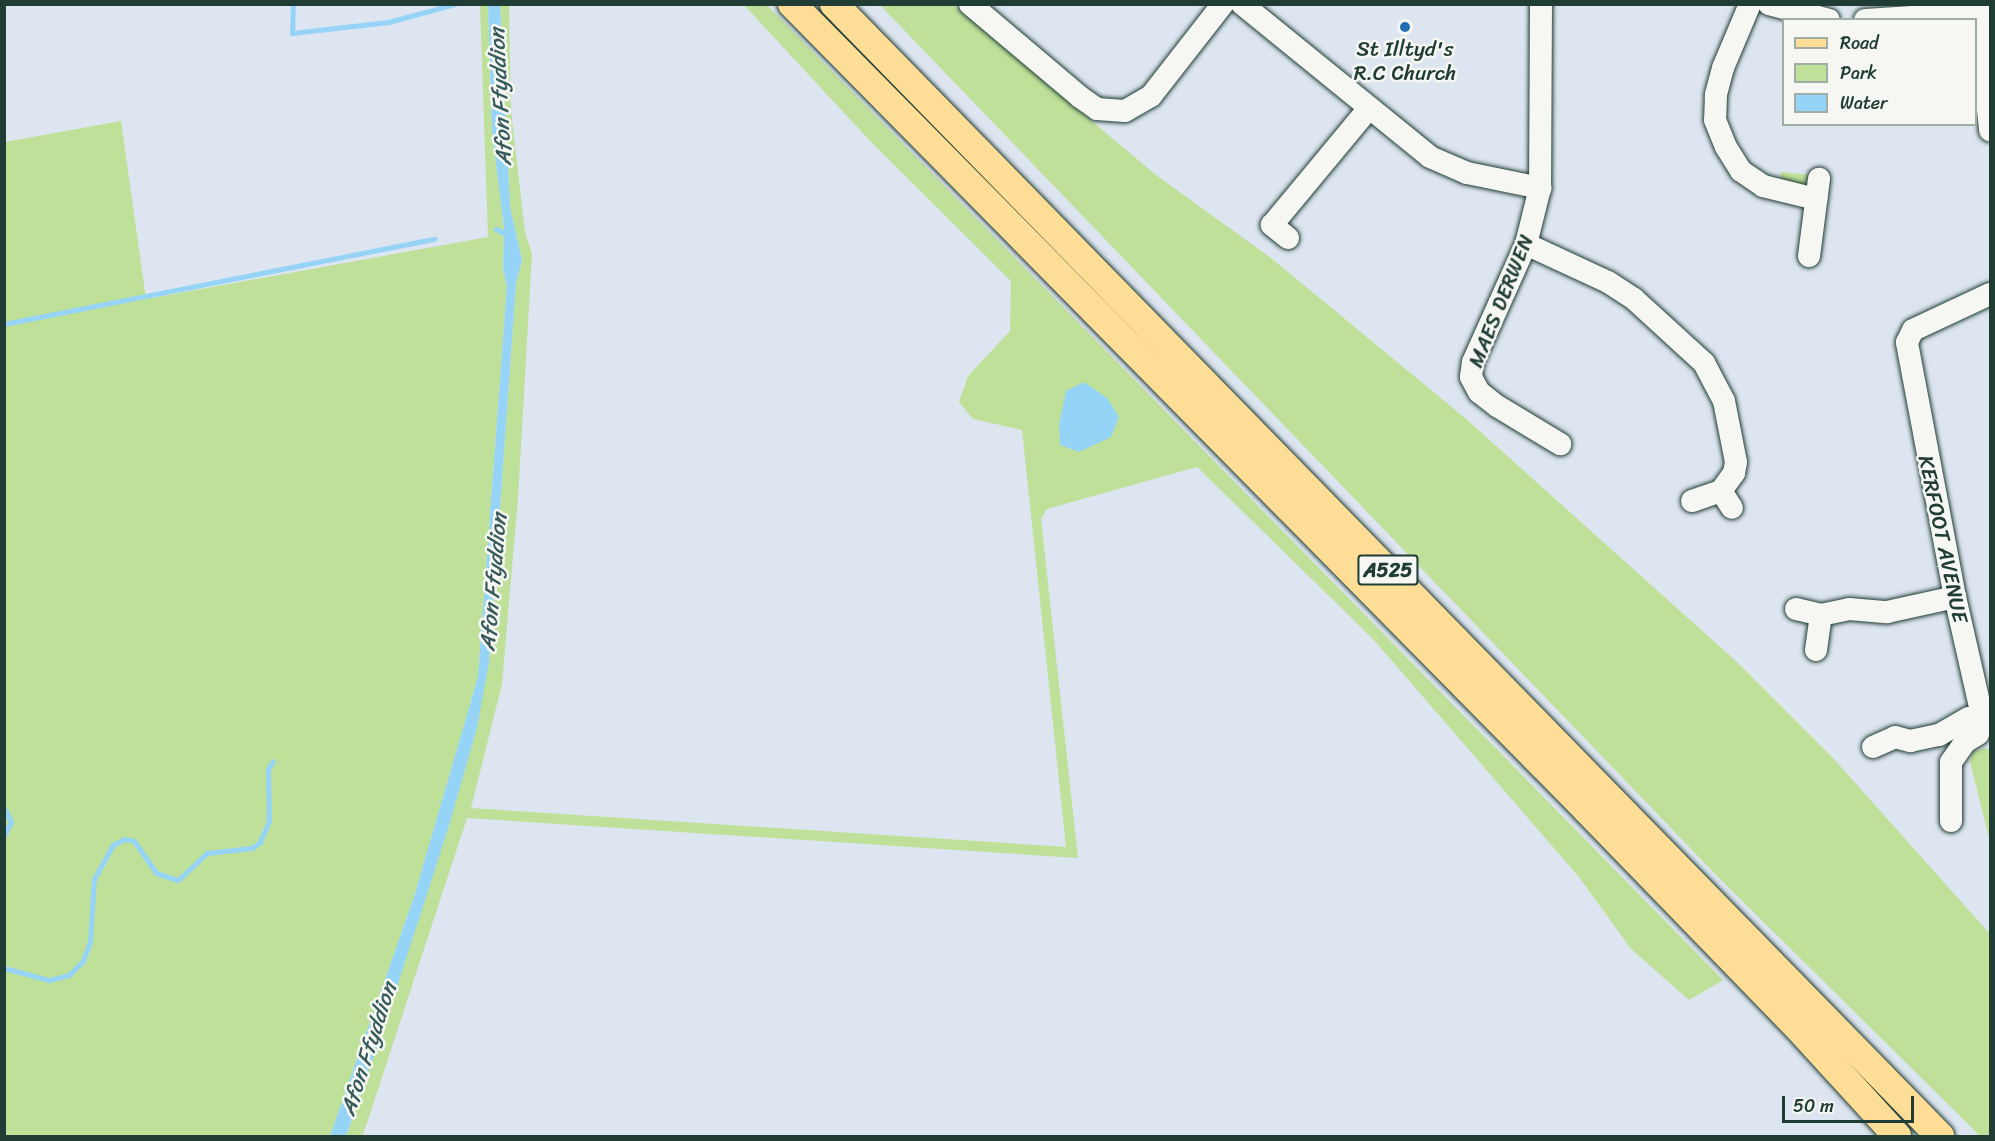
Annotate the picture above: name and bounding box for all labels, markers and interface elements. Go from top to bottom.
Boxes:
legend [1782,18,1977,126]
marker: St Illtyd's R.C Church [1398,20,1412,34]
water label: Afon Ffyddion [483,27,517,167]
text: Road [1840,27,1879,59]
place label: St Illtyd's R.C Church [1353,36,1457,86]
text: Park [1840,57,1877,89]
text: Water [1840,87,1887,119]
street label: MAES DERWEN [1463,231,1539,371]
street label: KERFOOT AVENUE [1913,453,1973,625]
water label: Afon Ffyddion [474,512,512,652]
road number: A525 [1356,553,1420,587]
water label: Afon Ffyddion [334,979,402,1119]
scale bar [1785,1084,1917,1122]
text: 50 m [1793,1090,1834,1122]

